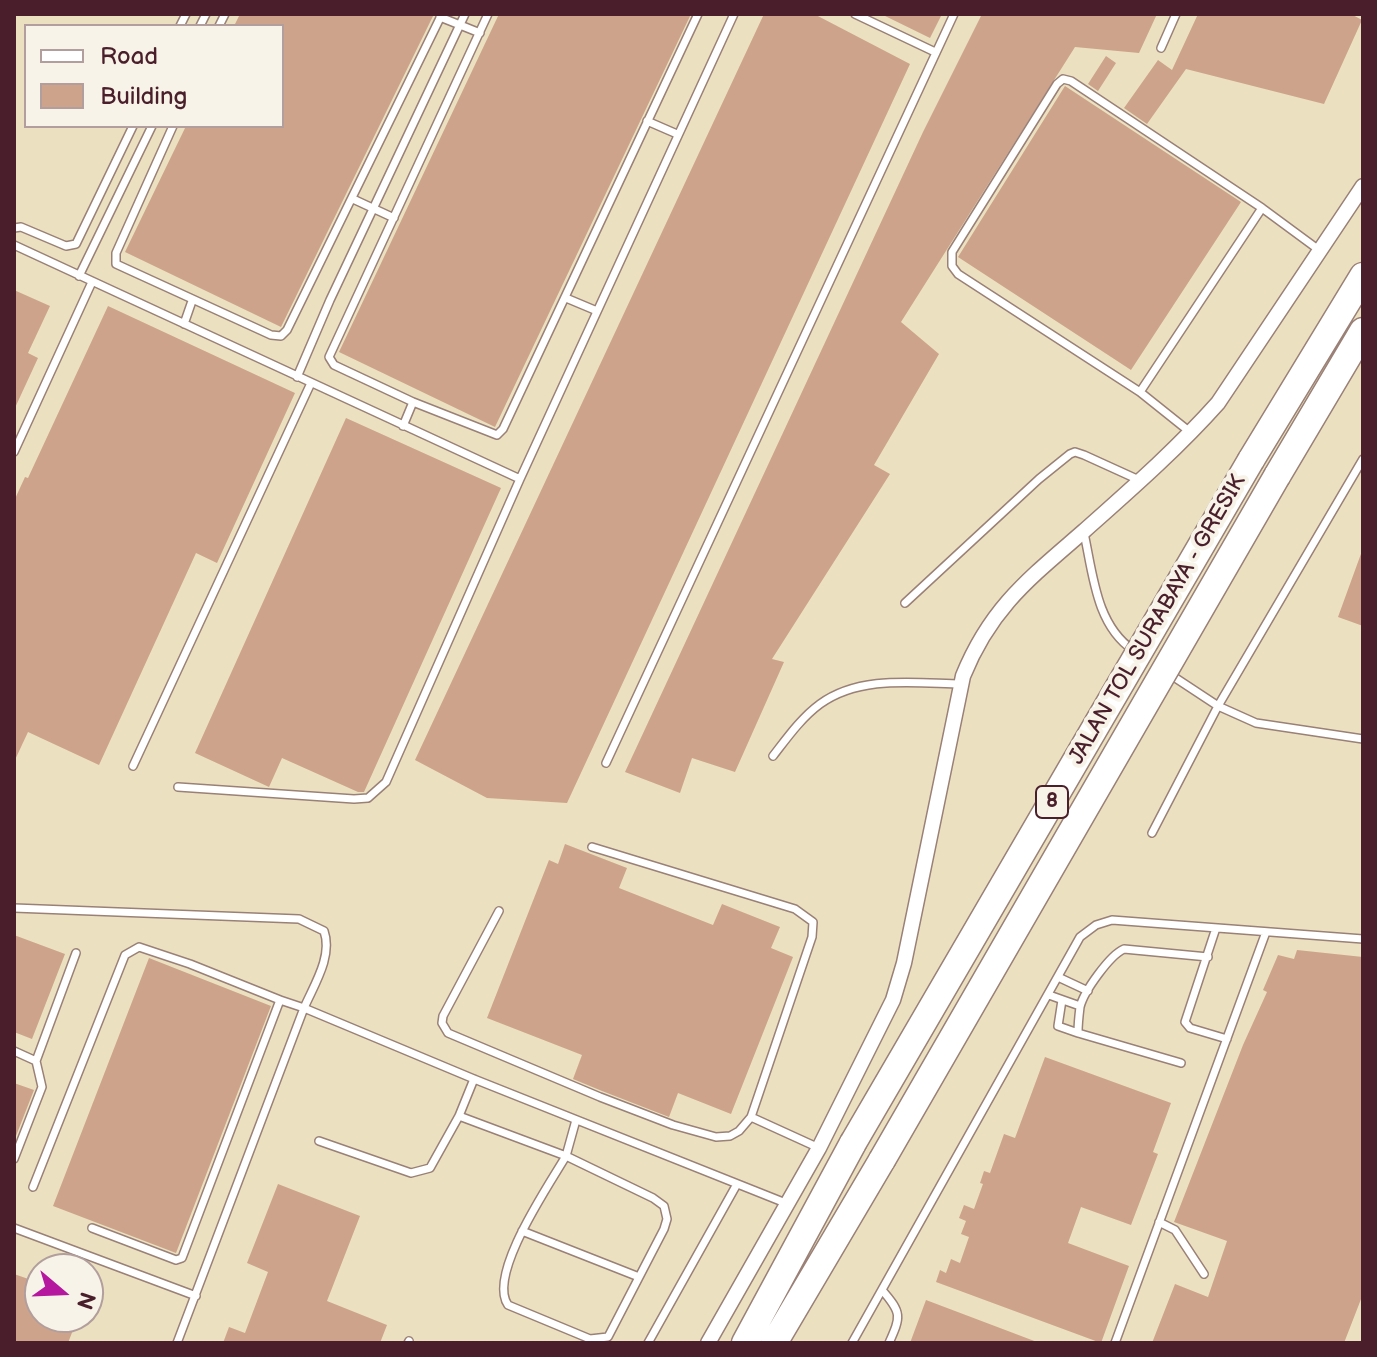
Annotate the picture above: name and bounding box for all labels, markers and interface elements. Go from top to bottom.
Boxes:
legend [24,24,284,128]
text: Road [100,42,158,71]
text: Building [100,82,187,111]
street label: JALAN TOL SURABAYA - GRESIK [1064,471,1252,769]
road number: 8 [1036,786,1068,818]
north arrow [24,1253,104,1333]
text: N [70,1288,101,1313]

